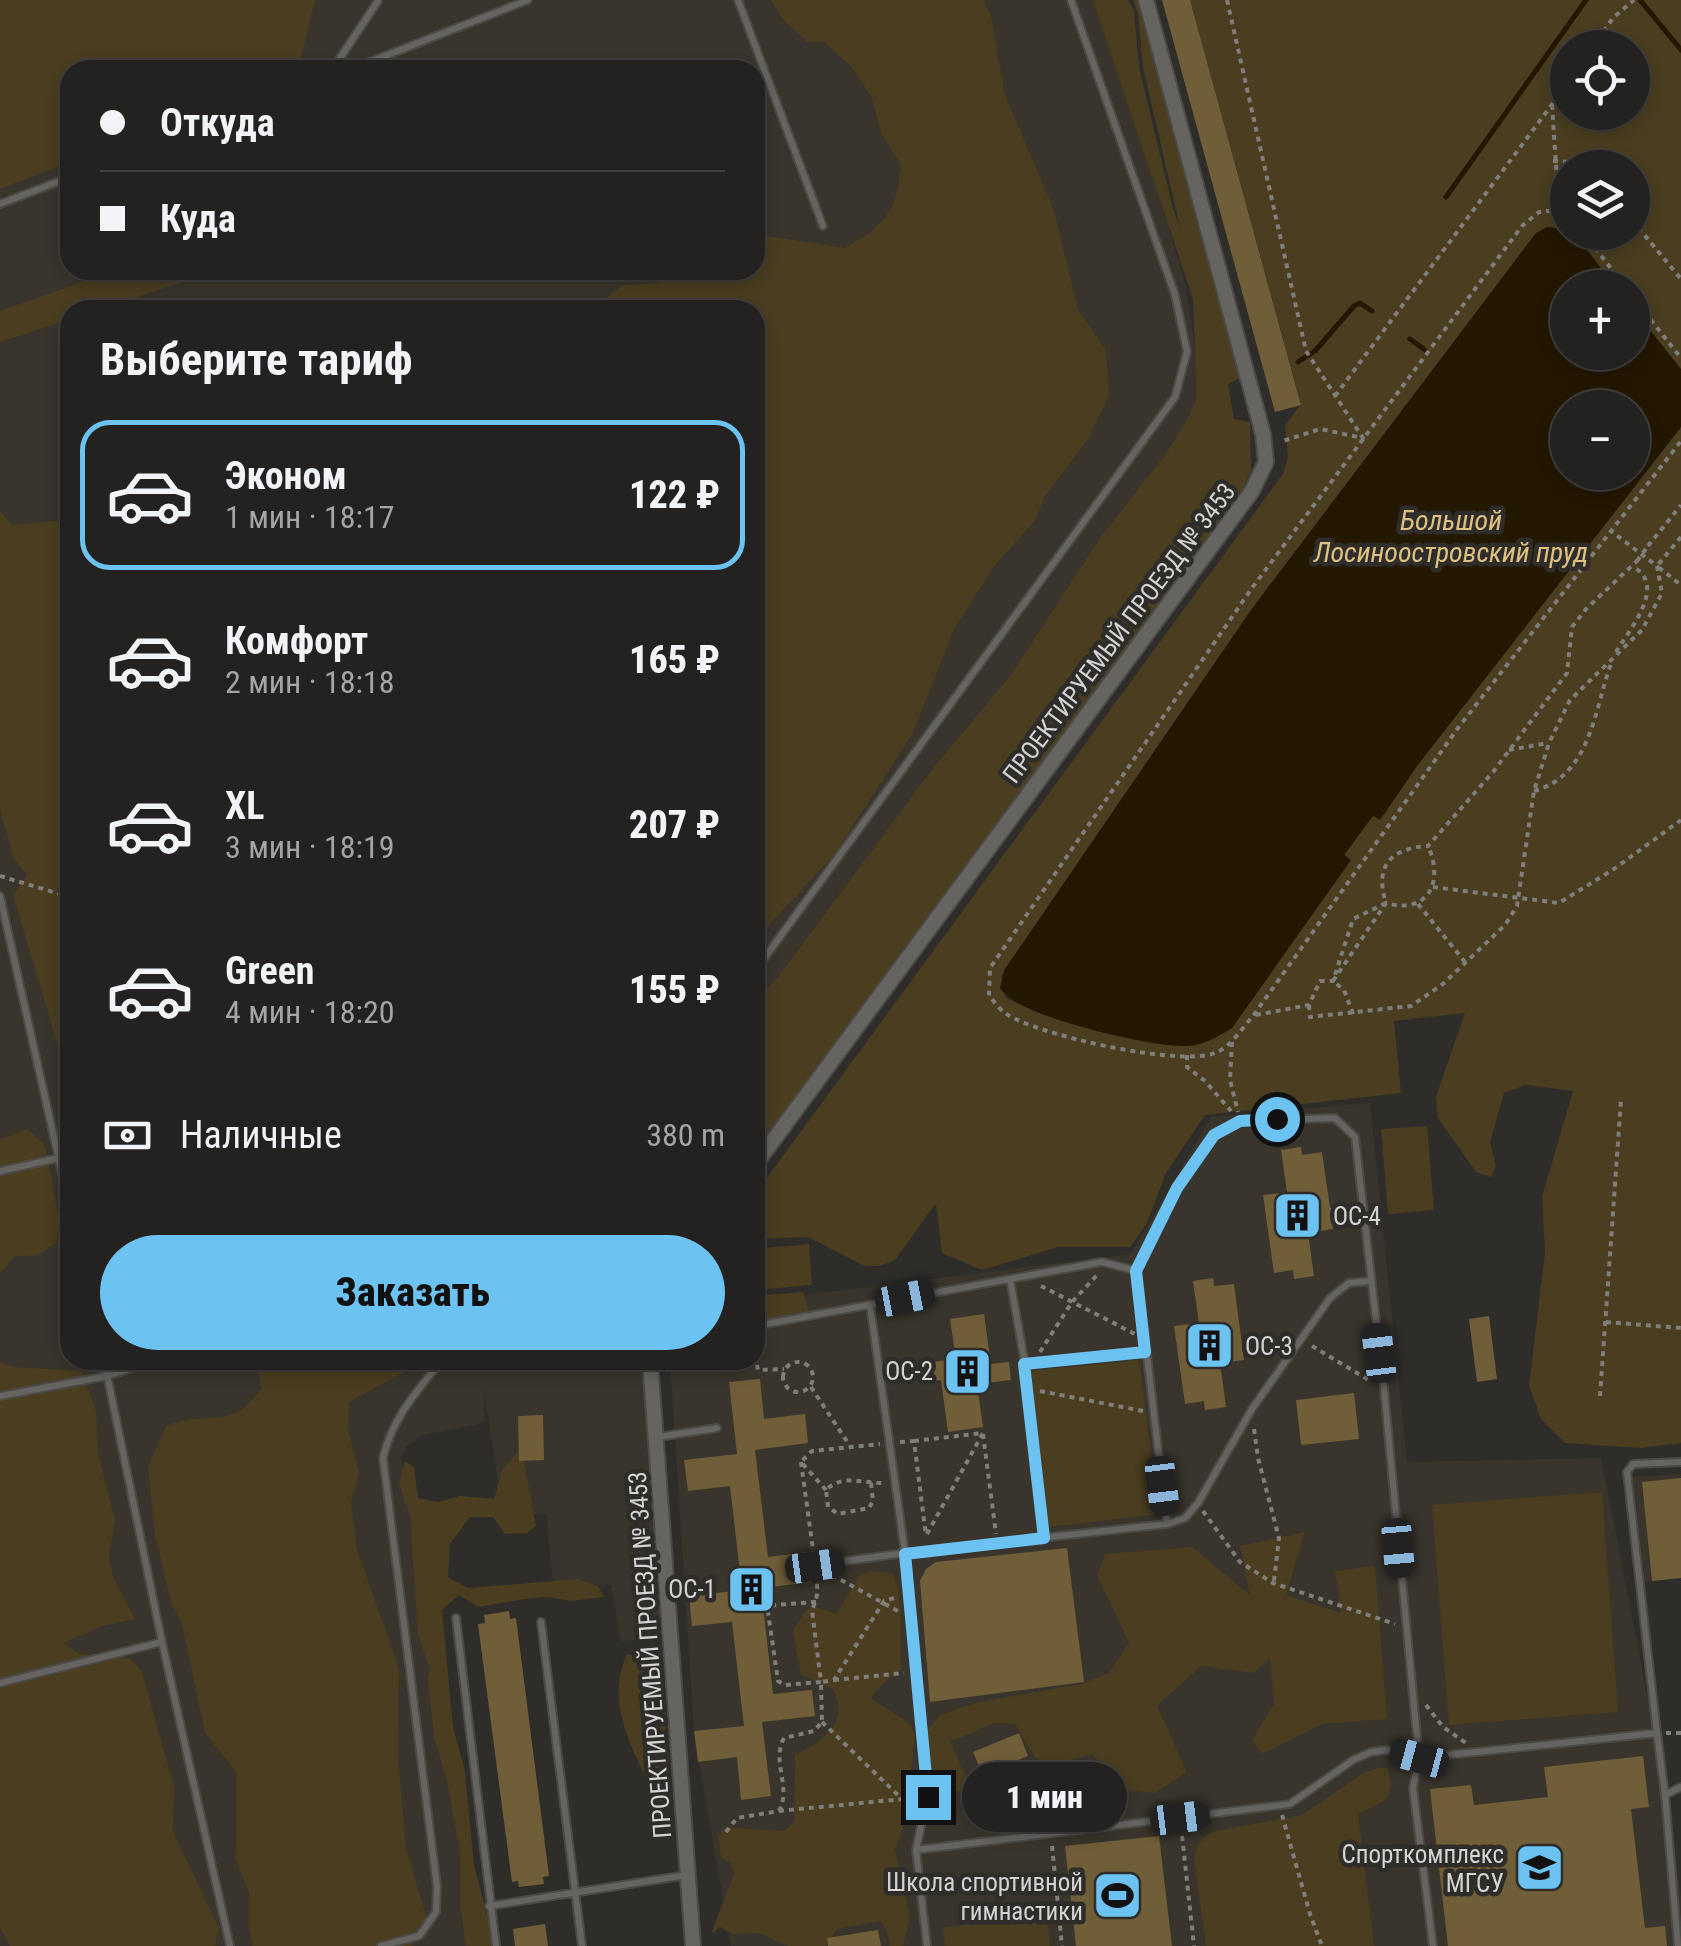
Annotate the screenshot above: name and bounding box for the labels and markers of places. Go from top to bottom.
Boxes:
building icon: ОС-4 [1272,1190,1324,1242]
place label: ОС-4 [1333,1202,1381,1231]
building icon: ОС-3 [1184,1320,1236,1372]
place label: ОС-3 [1245,1332,1293,1361]
building icon: ОС-2 [942,1345,994,1397]
place label: ОС-2 [885,1357,933,1386]
building icon: ОС-1 [725,1563,777,1615]
place label: ОС-1 [668,1575,716,1604]
place label: Спорткомплекс МГСУ [1342,1840,1504,1898]
school or university icon: Спорткомплекс МГСУ [1513,1842,1565,1894]
place label: Школа спортивной гимнастики [886,1868,1083,1926]
sports icon: Школа спортивной гимнастики [1092,1870,1144,1922]

